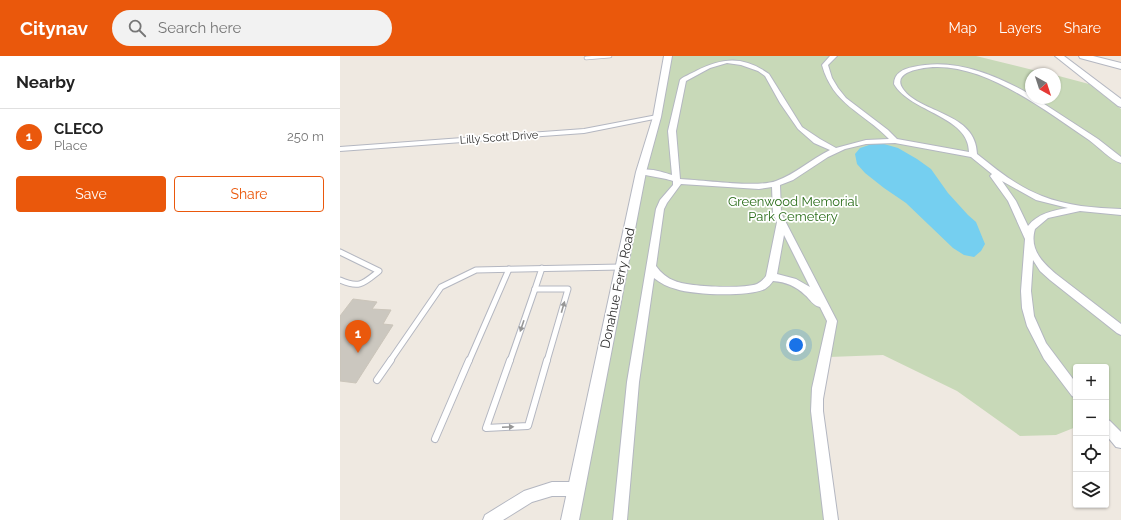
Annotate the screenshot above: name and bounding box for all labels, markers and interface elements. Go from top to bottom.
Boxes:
search box [112,10,392,46]
text: Citynav [20,17,88,39]
icon: search [126,17,148,39]
text: Search here [158,19,241,37]
text: Map [949,20,977,36]
text: Layers [999,20,1042,36]
text: Share [1064,20,1101,36]
north arrow [1025,68,1061,104]
text: Nearby [16,72,75,92]
text: CLECO [54,120,103,138]
street label: Lilly Scott Drive [459,128,539,147]
text: 1 [26,129,32,144]
text: 250 m [287,129,324,144]
text: Place [54,138,87,153]
button: Save [16,176,166,212]
button: Share [174,176,324,212]
park label: Greenwood Memorial Park Cemetery [728,194,859,224]
street label: Donahue Ferry Road [597,226,638,350]
one-way arrow [560,300,566,312]
pin: 1 [345,320,371,353]
one-way arrow [518,320,524,332]
your location [786,335,806,355]
map controls [1073,364,1109,508]
button: + [1073,364,1109,400]
button: − [1073,400,1109,436]
one-way arrow [502,424,515,430]
button: locate [1073,436,1109,472]
button: layers [1073,472,1109,508]

